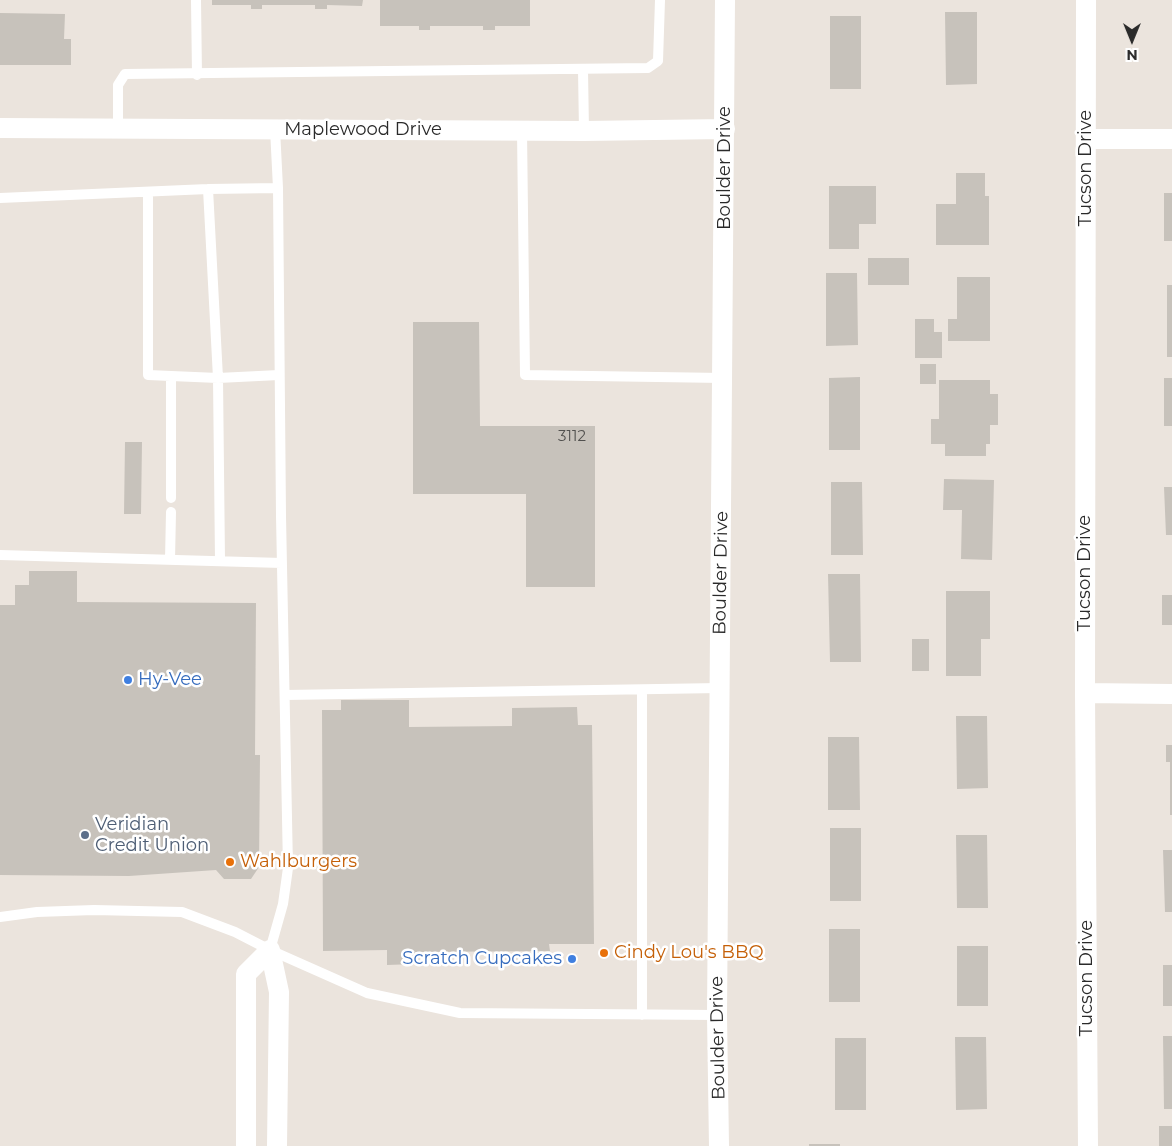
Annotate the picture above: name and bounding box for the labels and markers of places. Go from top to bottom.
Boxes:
place label: Hy-Vee [138,669,202,691]
marker: Hy-Vee [122,674,134,686]
place label: Veridian Credit Union [95,814,209,856]
marker: Veridian Credit Union [79,829,91,841]
place label: Wahlburgers [240,851,357,873]
marker: Wahlburgers [224,856,236,868]
place label: Cindy Lou's BBQ [614,942,764,964]
marker: Cindy Lou's BBQ [598,947,610,959]
place label: Scratch Cupcakes [402,948,562,970]
marker: Scratch Cupcakes [566,953,578,965]

